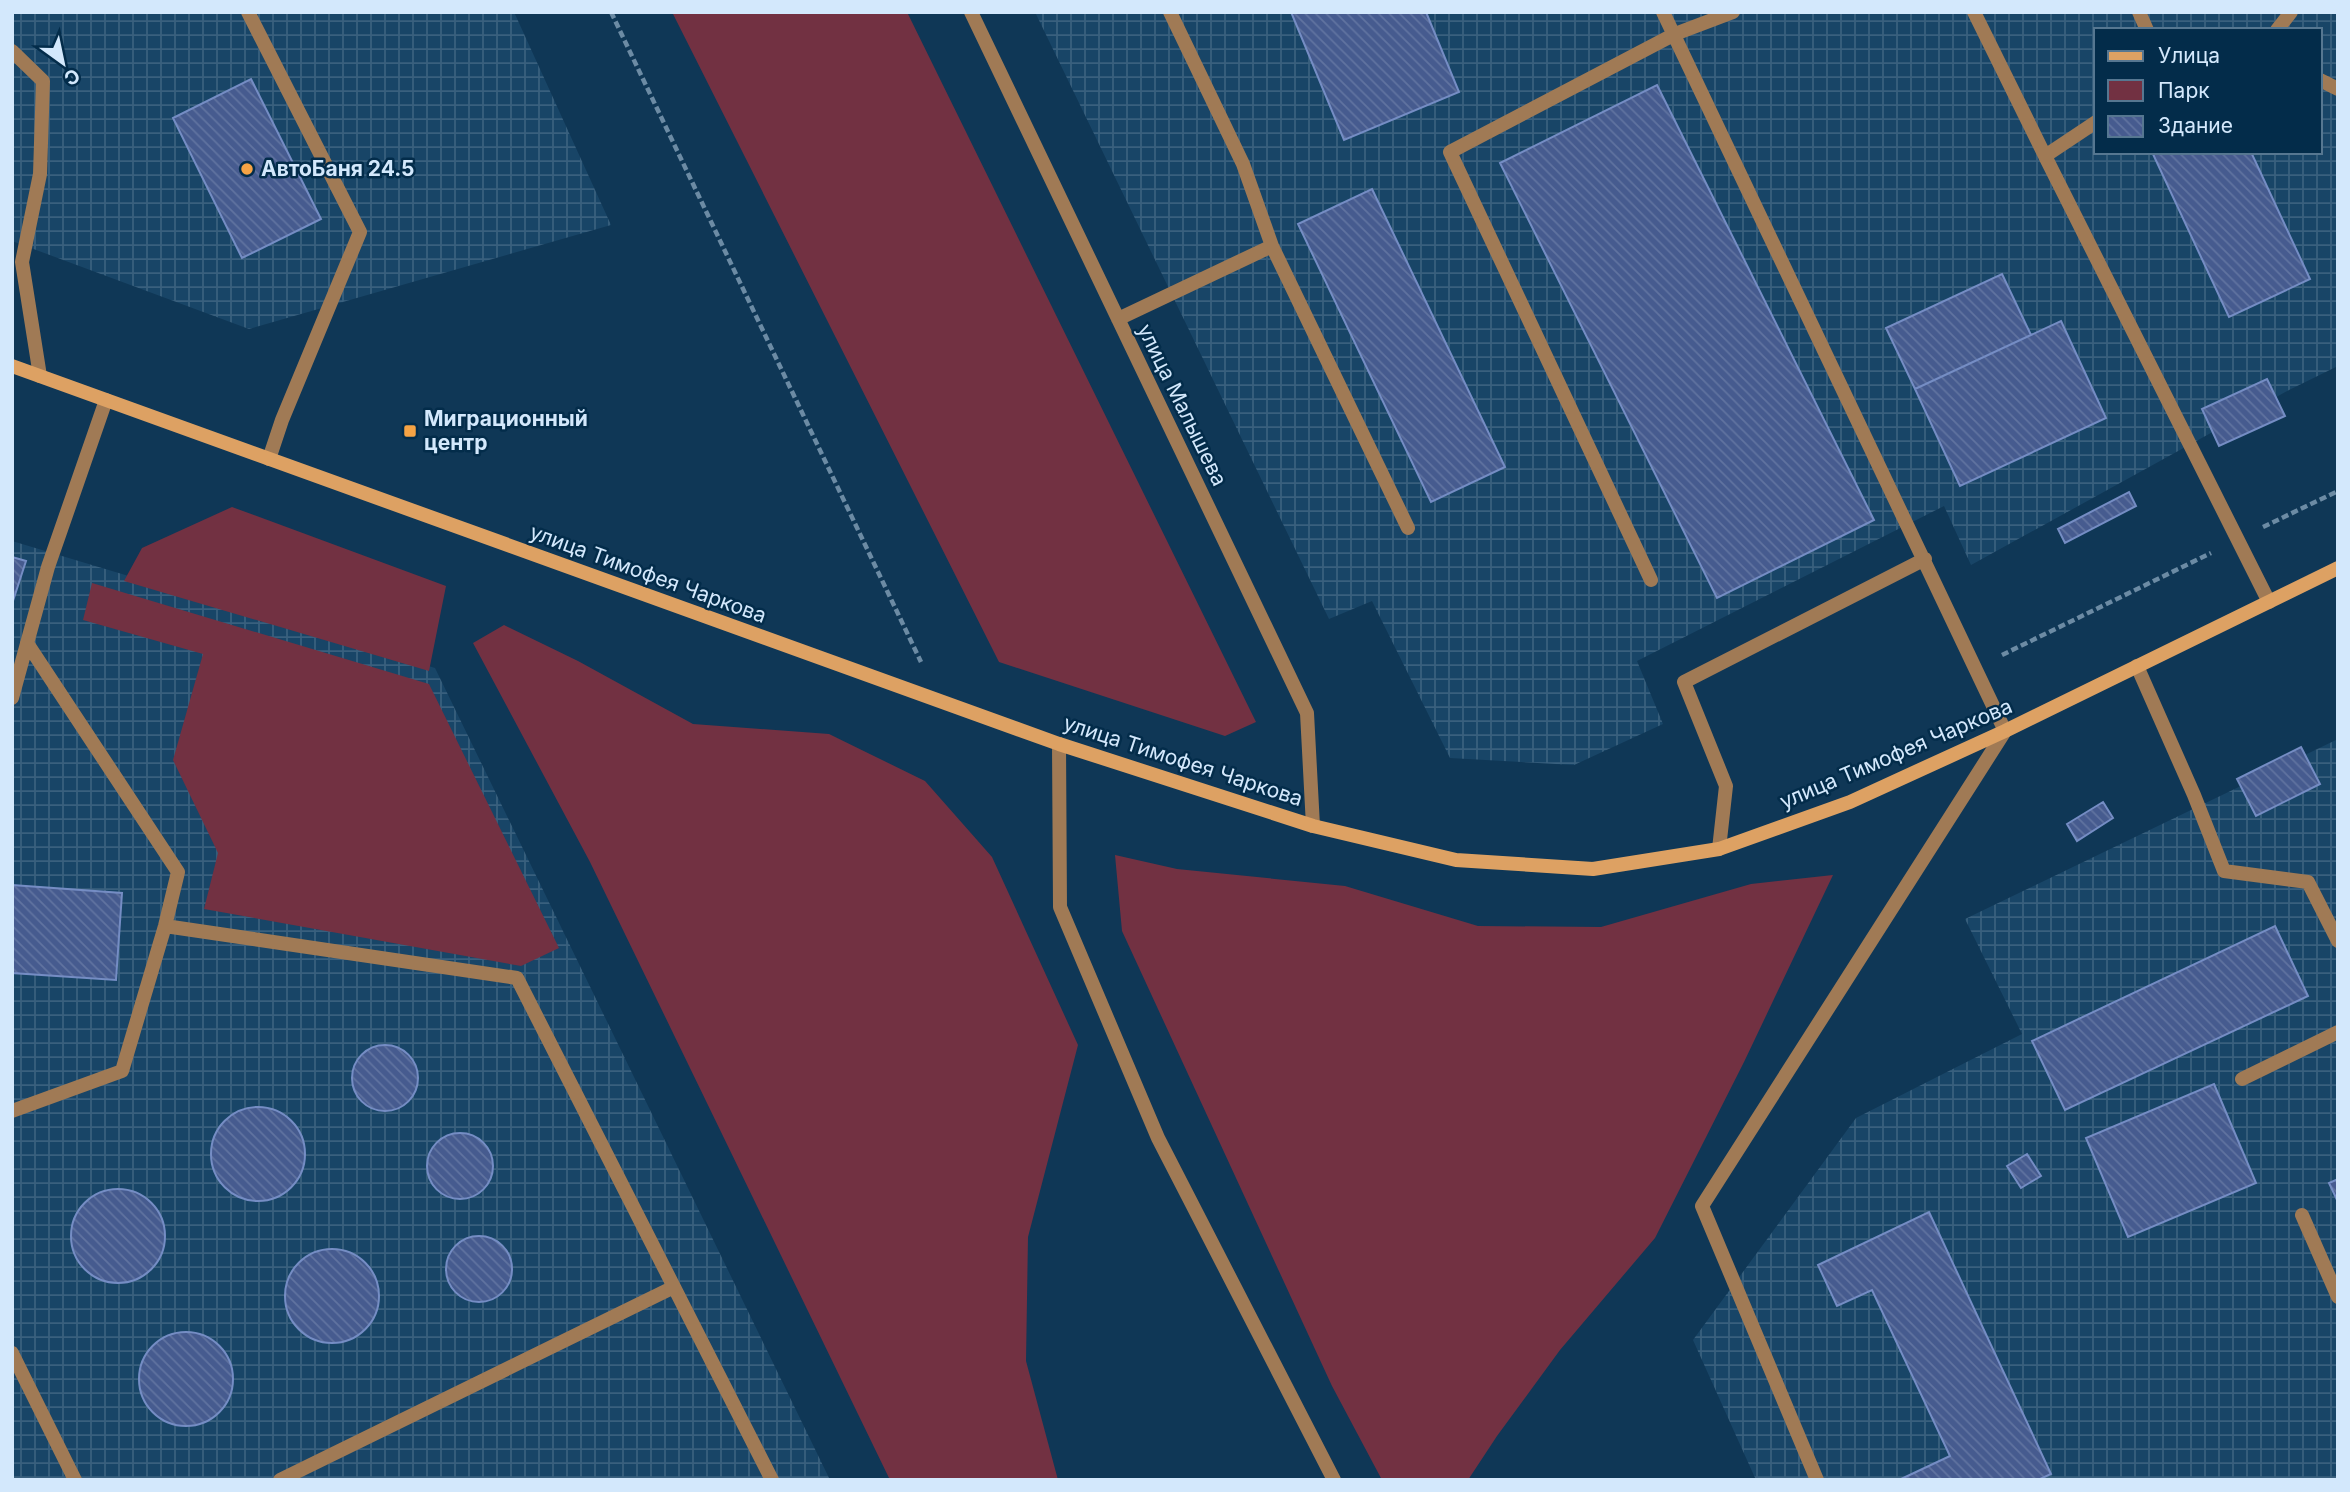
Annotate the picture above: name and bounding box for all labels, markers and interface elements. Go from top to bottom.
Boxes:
north arrow [28,28,98,98]
legend [2094,28,2322,154]
text: Улица [2158,43,2220,68]
text: С [60,63,84,90]
text: Парк [2158,78,2210,103]
text: Здание [2158,113,2233,138]
place label: АвтоБаня 24.5 [261,156,415,181]
marker: АвтоБаня 24.5 [239,161,255,177]
street label: улица Малышева [1132,320,1232,490]
place label: Миграционный центр [424,406,588,455]
marker: Миграционный центр [402,423,418,439]
street label: улица Тимофея Чаркова [526,519,770,628]
street label: улица Тимофея Чаркова [1776,693,2016,814]
street label: улица Тимофея Чаркова [1060,710,1306,811]

